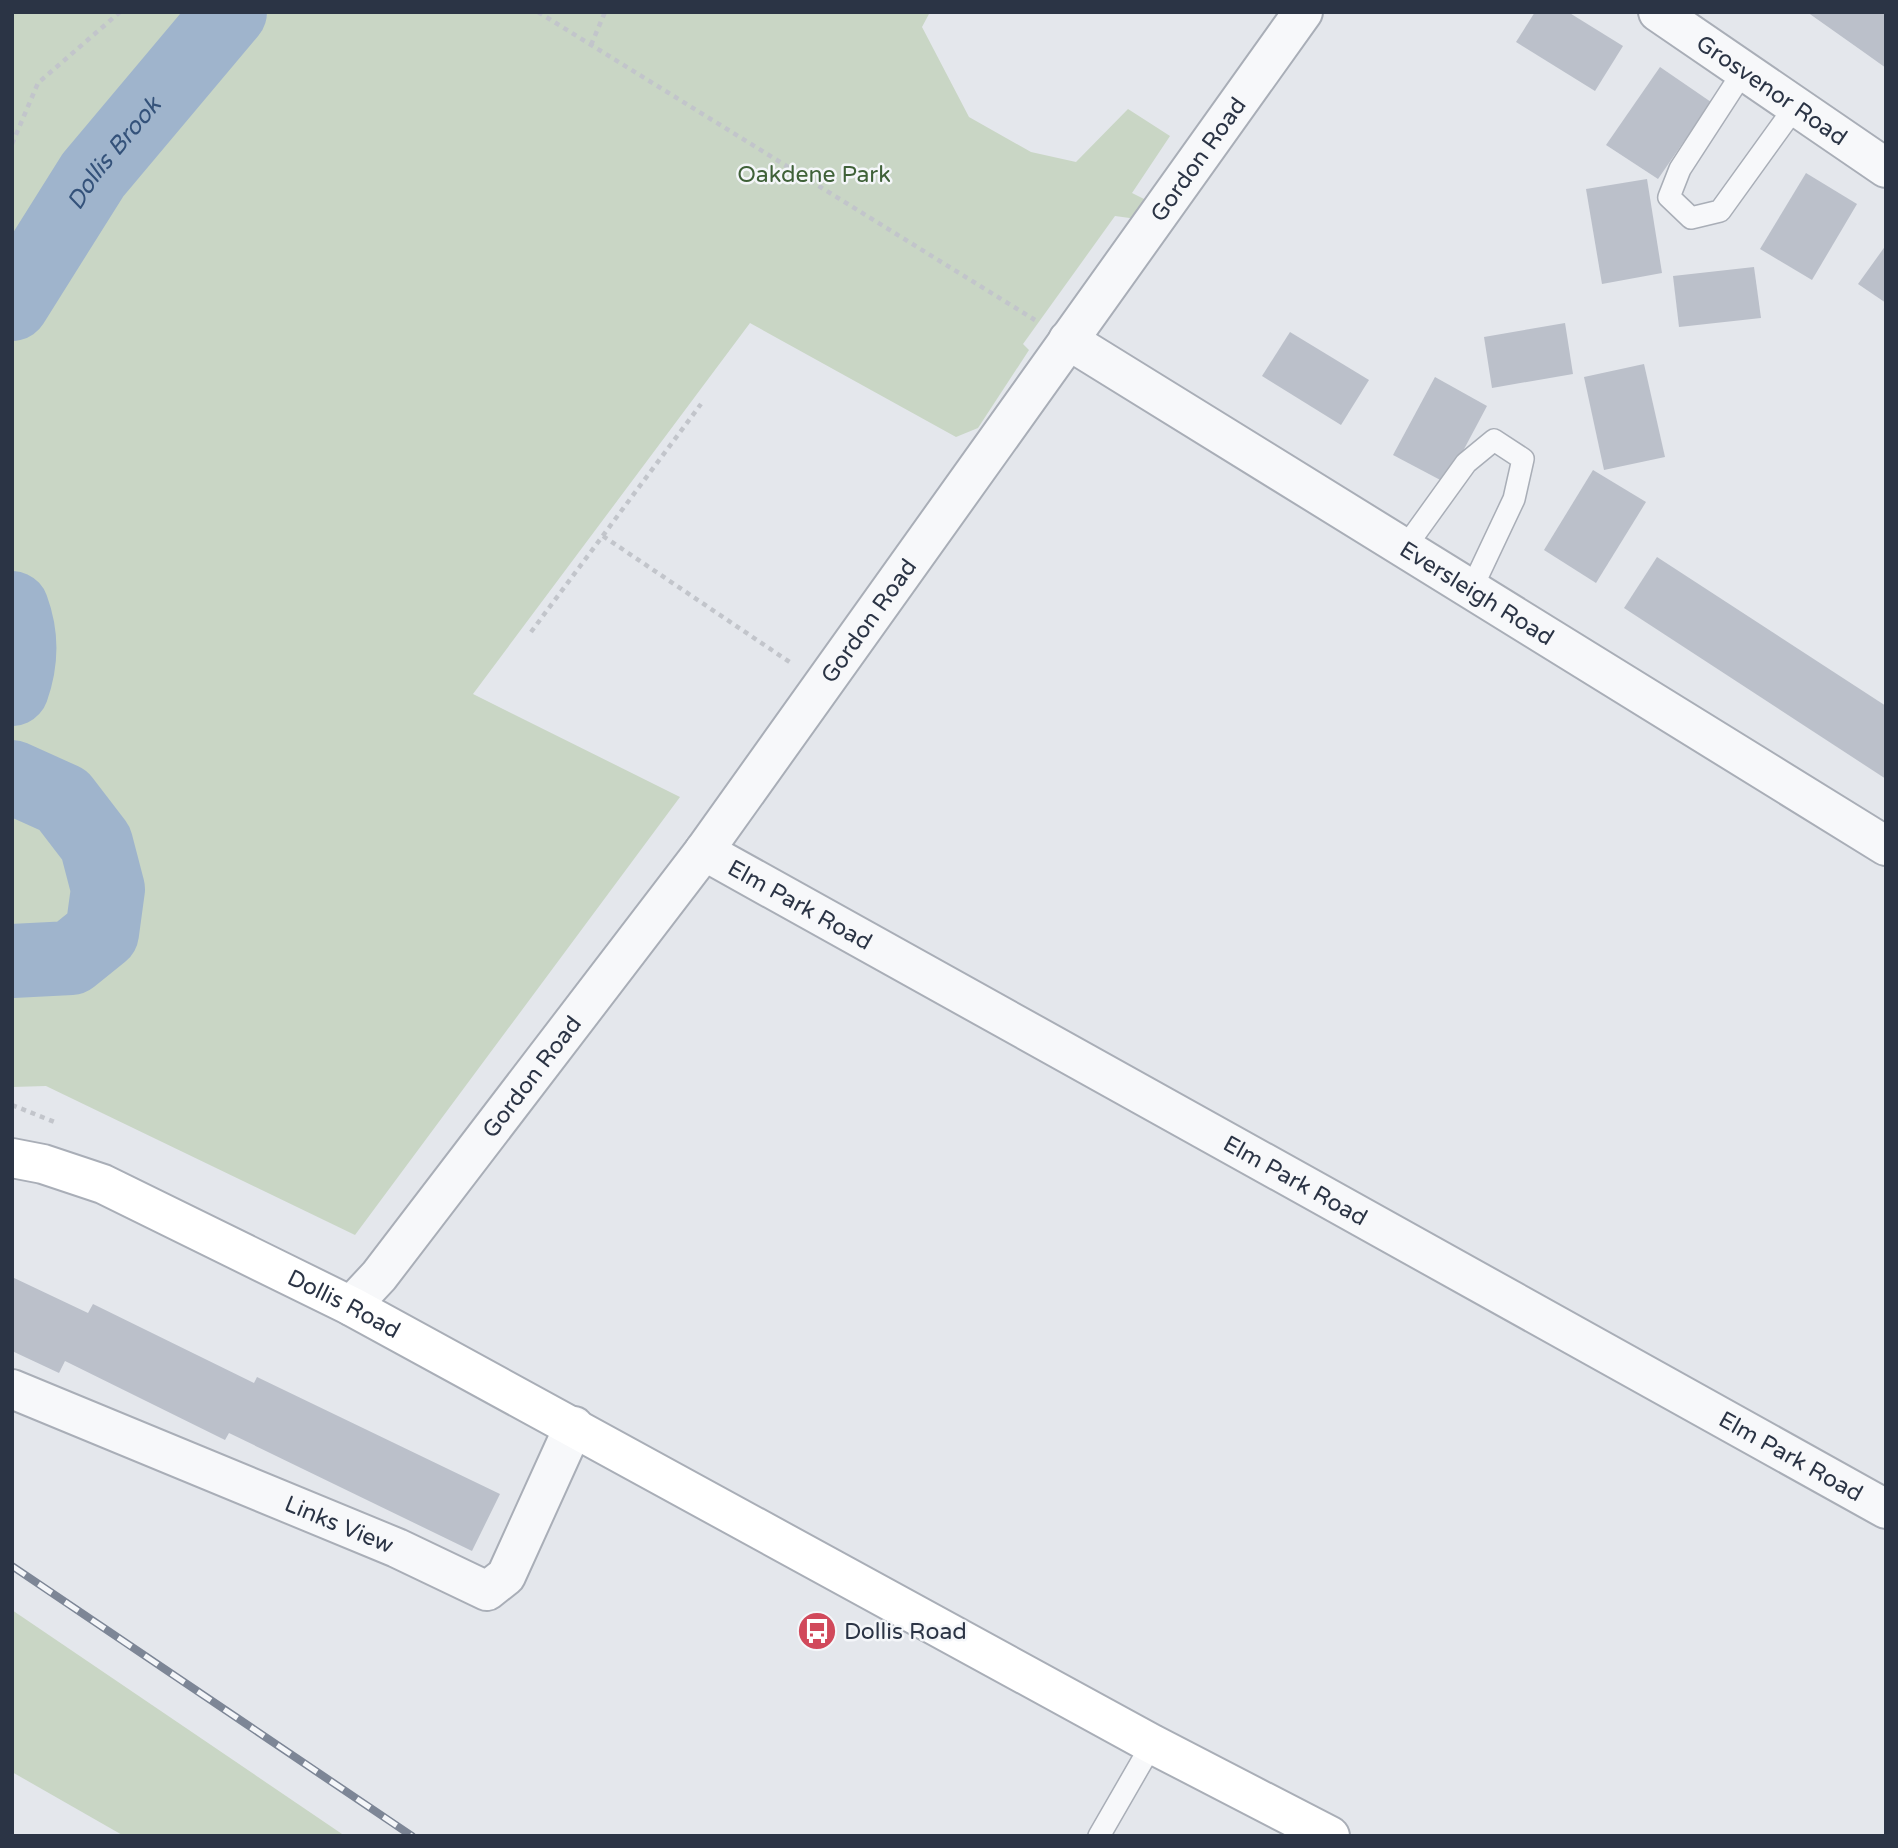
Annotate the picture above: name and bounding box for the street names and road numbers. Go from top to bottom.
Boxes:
street label: Grosvenor Road [1691,29,1852,152]
street label: Gordon Road [1145,92,1253,227]
street label: Eversleigh Road [1394,536,1559,652]
street label: Gordon Road [815,554,923,689]
street label: Elm Park Road [723,854,877,957]
street label: Gordon Road [477,1011,588,1144]
street label: Elm Park Road [1218,1130,1372,1232]
street label: Dollis Road [283,1264,405,1345]
street label: Elm Park Road [1714,1406,1867,1508]
street label: Links View [280,1490,397,1560]

